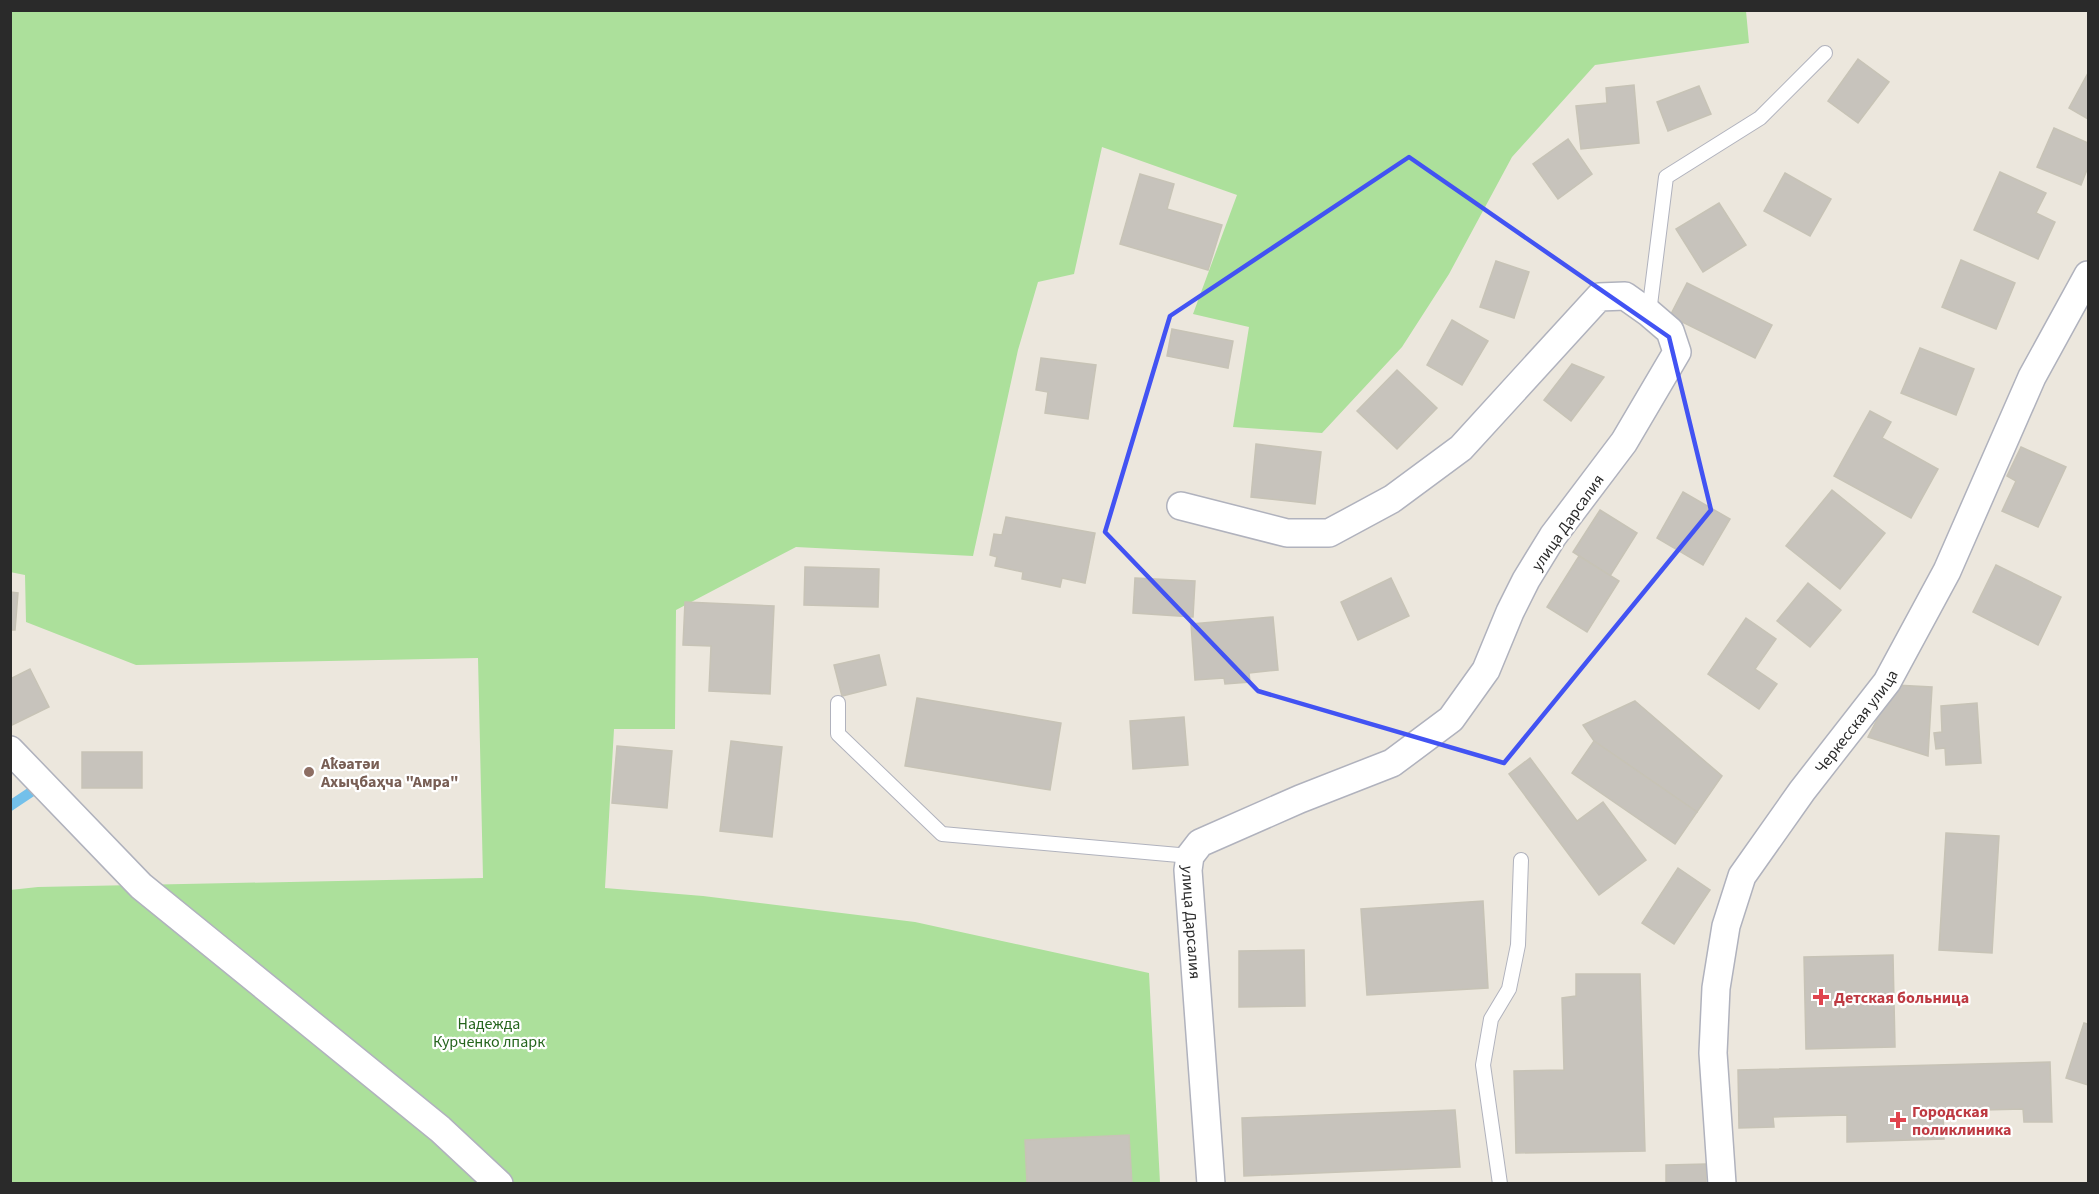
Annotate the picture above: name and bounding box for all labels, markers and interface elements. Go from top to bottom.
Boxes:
street label: улица Дарсалия [1526,470,1609,575]
street label: Черкесская улица [1810,666,1904,778]
place label: Аҟәатәи Ахыҷбаҳча "Амра" [320,753,459,793]
marker: Аҟәатәи Ахыҷбаҳча "Амра" [302,765,316,779]
street label: улица Дарсалия [1176,864,1206,980]
place label: Детская больница [1834,987,1969,1009]
marker: Детская больница [1812,988,1830,1006]
park label: Надежда Курченко лпарк [433,1013,545,1053]
place label: Городская поликлиника [1912,1101,2012,1141]
marker: Городская поликлиника [1889,1111,1907,1129]

